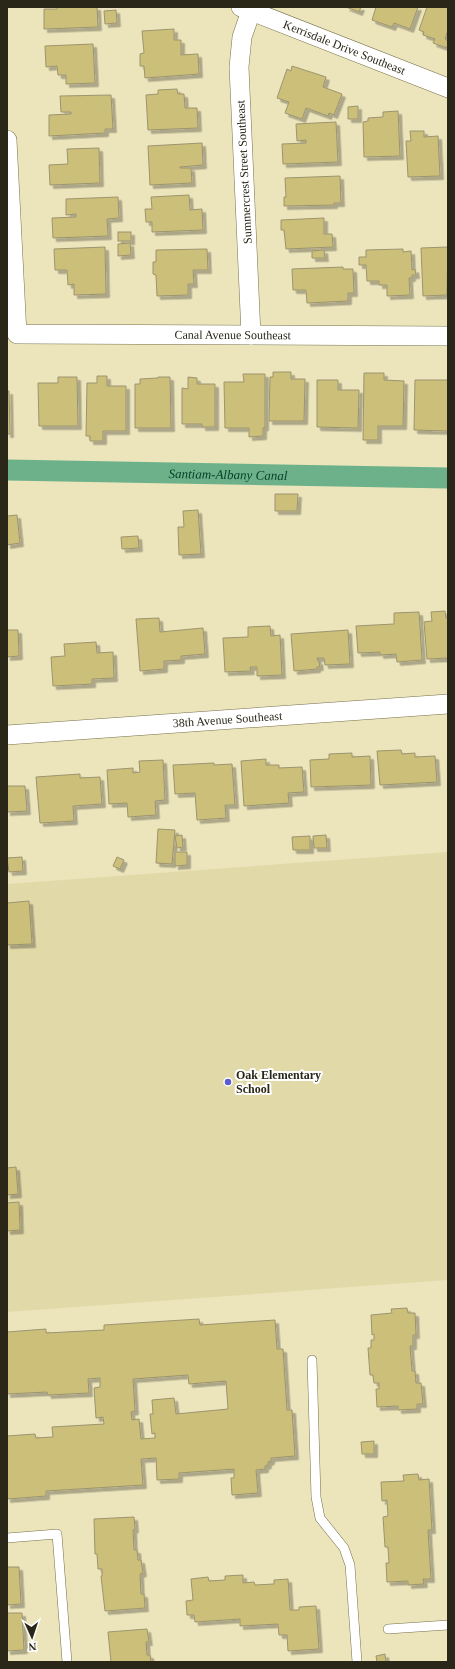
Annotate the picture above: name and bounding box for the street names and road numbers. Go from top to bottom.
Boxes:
street label: Kerrisdale Drive Southeast [281,17,408,78]
street label: Summercrest Street Southeast [233,99,255,244]
street label: Canal Avenue Southeast [174,328,292,342]
street label: 38th Avenue Southeast [172,709,283,730]

